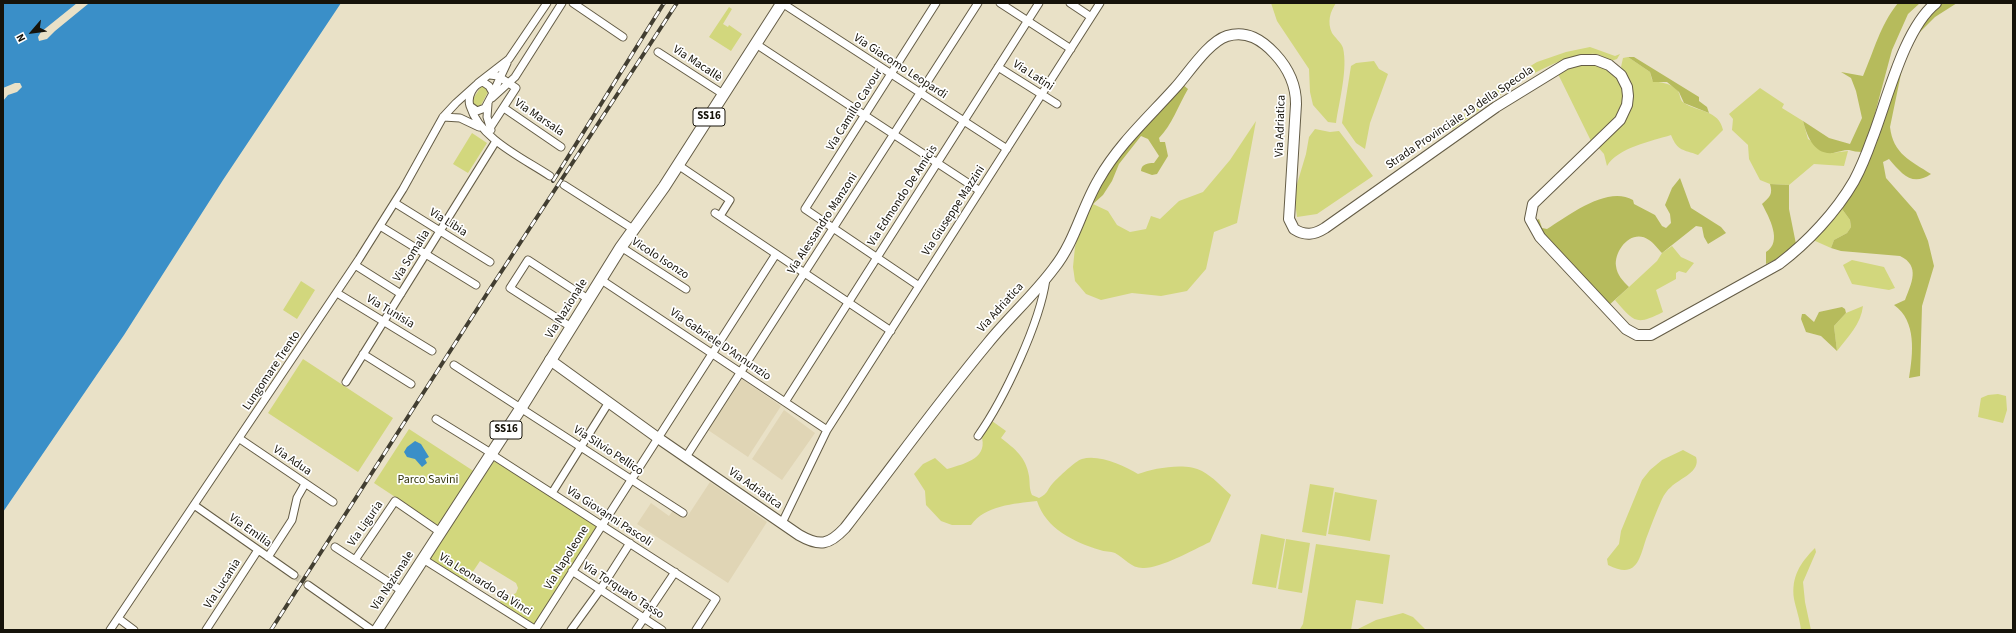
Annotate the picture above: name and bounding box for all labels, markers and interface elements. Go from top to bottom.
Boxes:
north arrow [12,12,52,52]
text: N [13,31,29,45]
street label: Via Giacomo Leopardi [850,31,950,103]
street label: Via Macallè [670,43,724,85]
street label: Via Latini [1010,57,1056,95]
street label: Strada Provinciale 19 della Specola [1383,63,1537,173]
street label: Via Camillo Cavour [824,66,886,154]
street label: Via Adriatica [1273,95,1289,157]
street label: Via Marsala [511,96,567,140]
road number: SS16 [693,108,725,126]
street label: Via Edmondo De Amicis [865,143,941,249]
street label: Via Giuseppe Mazzini [919,163,989,259]
street label: Via Alessandro Manzoni [785,171,861,277]
street label: Via Libia [426,206,470,240]
street label: Via Somalia [390,227,434,285]
street label: Vicolo Isonzo [629,235,691,283]
street label: Via Nazionale [543,277,591,341]
street label: Via Adriatica [975,280,1027,336]
street label: Via Tunisia [363,292,417,332]
street label: Via Gabriele D'Annunzio [667,306,773,384]
street label: Lungomare Trento [240,329,304,413]
road number: SS16 [490,421,522,439]
street label: Via Silvio Pellico [570,423,646,479]
street label: Via Adua [270,443,314,479]
street label: Via Adriatica [725,465,785,513]
park label: Parco Savini [397,473,459,487]
street label: Via Giovanni Pascoli [563,484,655,550]
street label: Via Liguria [345,499,387,549]
street label: Via Emilia [226,511,274,551]
street label: Via Napoleone [542,523,592,593]
street label: Via Nazionale [369,549,417,613]
street label: Via Leonardo da Vinci [436,550,534,620]
street label: Via Lucania [201,556,245,612]
street label: Via Torquato Tasso [580,559,666,623]

